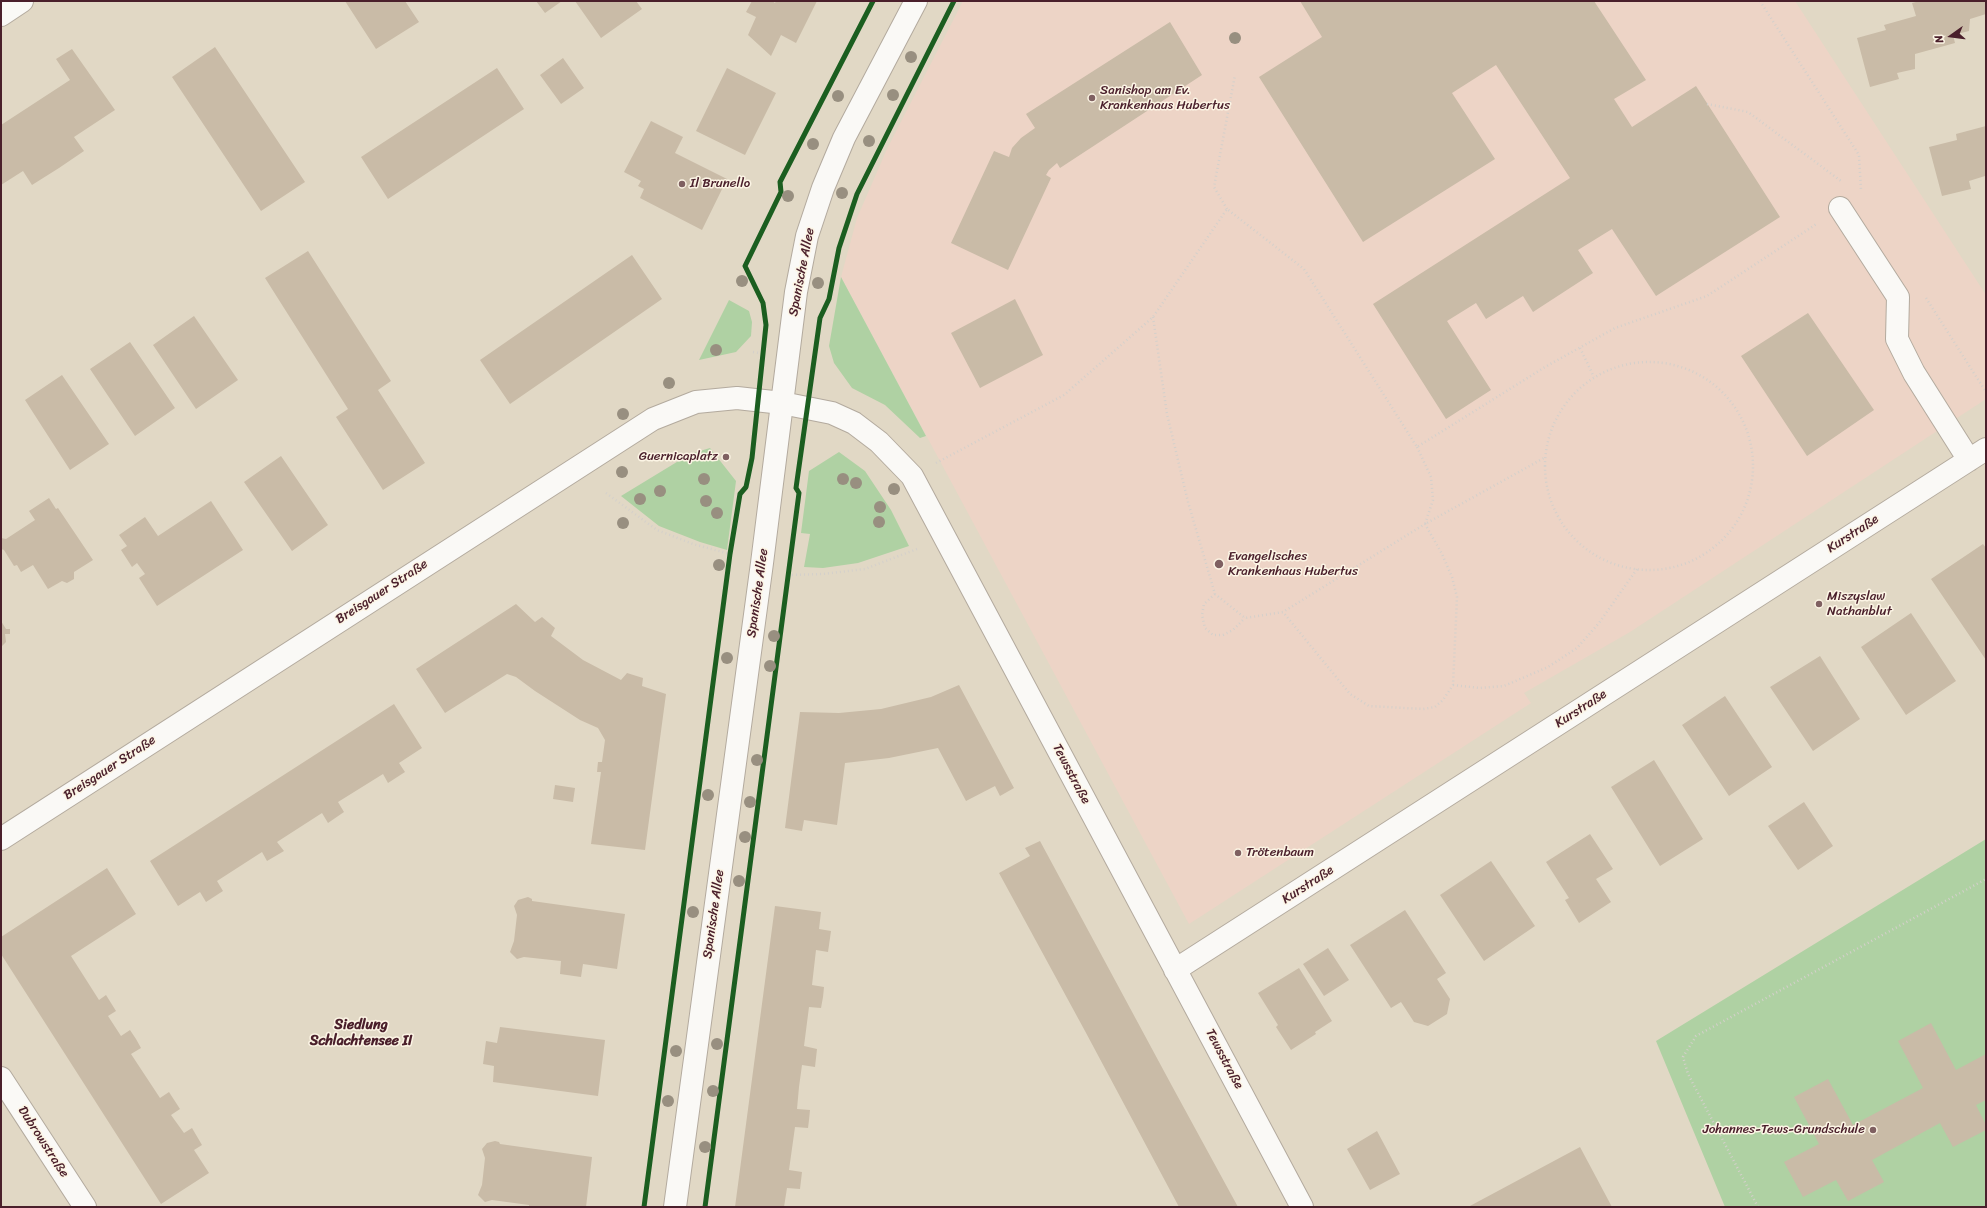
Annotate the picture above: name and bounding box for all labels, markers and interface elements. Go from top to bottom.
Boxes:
north arrow [1931,16,1971,56]
text: N [1929,33,1949,45]
place label: Sanishop am Ev. Krankenhaus Hubertus [1100,83,1230,114]
marker: Sanishop am Ev. Krankenhaus Hubertus [1087,93,1097,103]
place label: Il Brunello [690,176,750,192]
marker: Il Brunello [677,179,687,189]
street label: Spanische Allee [786,226,818,318]
place label: Guernicaplatz [639,449,718,465]
marker: Guernicaplatz [721,452,731,462]
street label: Kurstraße [1824,512,1882,556]
street label: Spanische Allee [744,547,772,639]
place label: Evangelisches Krankenhaus Hubertus [1228,549,1358,580]
street label: Breisgauer Straße [333,556,431,628]
marker: Evangelisches Krankenhaus Hubertus [1213,558,1225,570]
place label: Miszyslaw Nathanblut [1827,589,1892,620]
marker: Miszyslaw Nathanblut [1814,599,1824,609]
street label: Kurstraße [1552,687,1610,731]
street label: Breisgauer Straße [61,732,159,804]
street label: Tewsstraße [1049,741,1093,807]
place label: Trötenbaum [1246,845,1314,861]
marker: Trötenbaum [1233,848,1243,858]
street label: Kurstraße [1279,863,1337,907]
street label: Spanische Allee [700,868,728,960]
district label: Siedlung Schlachtensee II [310,1017,412,1050]
street label: Tewsstraße [1202,1026,1246,1092]
street label: Dubrowstraße [14,1103,72,1181]
place label: Johannes-Tews-Grundschule [1703,1122,1865,1138]
marker: Johannes-Tews-Grundschule [1868,1125,1878,1135]

